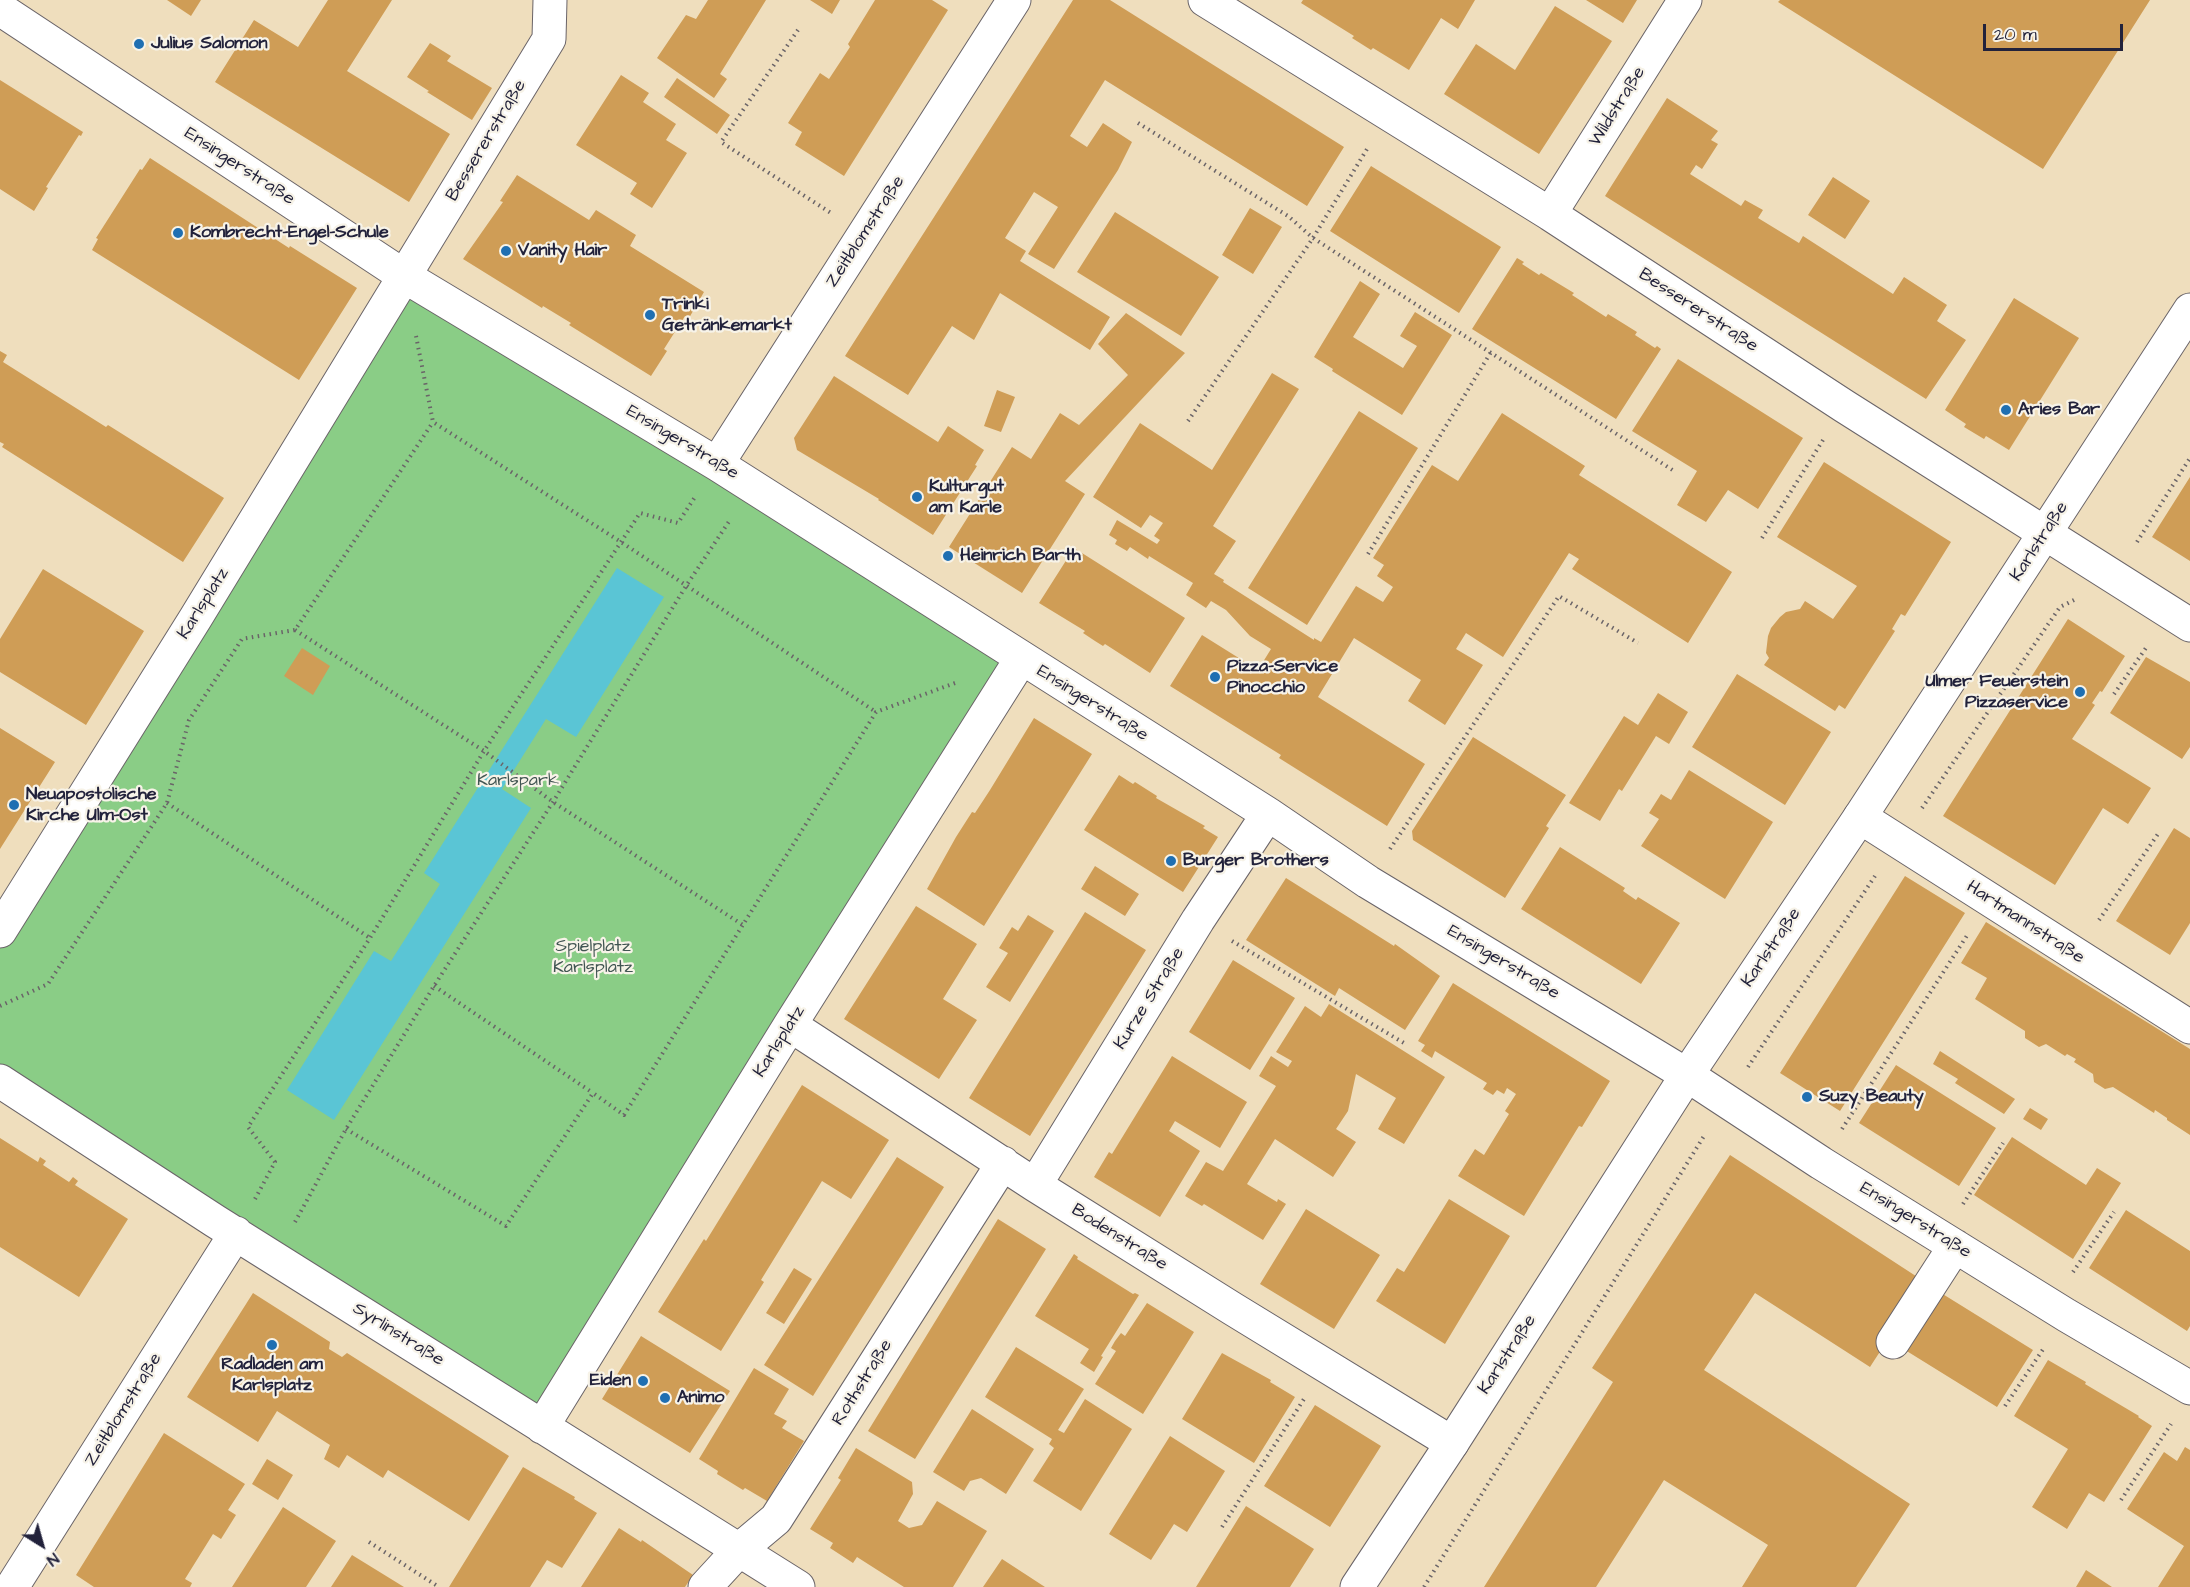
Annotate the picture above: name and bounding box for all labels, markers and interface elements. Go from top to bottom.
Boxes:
scale bar [1986,12,2126,50]
text: 20 m [1994,22,2037,47]
place label: Julius Salomon [151,33,267,55]
marker: Julius Salomon [132,37,146,51]
street label: Wildstraße [1585,63,1651,151]
street label: Bessererstraße [442,76,532,206]
street label: Ensingerstraße [180,123,298,211]
street label: Zeitblomstraße [822,172,910,292]
place label: Kombrecht-Engel-Schule [190,222,389,244]
marker: Kombrecht-Engel-Schule [171,226,185,240]
place label: Vanity Hair [518,240,607,262]
marker: Vanity Hair [499,244,513,258]
street label: Bessererstraße [1634,264,1762,358]
place label: Trinki Getränkemarkt [662,294,792,336]
marker: Trinki Getränkemarkt [643,308,657,322]
place label: Aries Bar [2018,399,2100,421]
street label: Ensingerstraße [622,401,742,485]
marker: Aries Bar [1999,403,2013,417]
place label: Kulturgut am Karle [929,476,1004,518]
marker: Kulturgut am Karle [910,490,924,504]
street label: Karlstraße [2006,498,2074,586]
place label: Heinrich Barth [960,545,1081,567]
marker: Heinrich Barth [941,549,955,563]
street label: Karlsplatz [174,564,234,644]
place label: Pizza-Service Pinocchio [1227,656,1338,698]
street label: Ensingerstraße [1032,661,1152,747]
marker: Pizza-Service Pinocchio [1208,670,1222,684]
place label: Ulmer Feuerstein Pizzaservice [1925,671,2068,714]
marker: Ulmer Feuerstein Pizzaservice [2073,685,2087,699]
park label: Karlspark [477,770,559,792]
place label: Neuapostolische Kirche Ulm-Ost [26,784,157,826]
marker: Neuapostolische Kirche Ulm-Ost [7,798,21,812]
place label: Burger Brothers [1183,850,1329,872]
marker: Burger Brothers [1164,854,1178,868]
street label: Hartmannstraße [1962,877,2088,969]
street label: Karlstraße [1738,904,1806,992]
street label: Ensingerstraße [1443,921,1563,1005]
park label: Spielplatz Karlsplatz [553,936,633,978]
street label: Kurze Straße [1110,944,1190,1054]
street label: Karlsplatz [750,1002,810,1082]
place label: Suzy Beauty [1819,1086,1924,1108]
marker: Suzy Beauty [1800,1090,1814,1104]
street label: Ensingerstraße [1855,1178,1975,1264]
street label: Bodenstraße [1067,1200,1171,1276]
street label: Syrlinstraße [348,1298,448,1372]
street label: Karlstraße [1474,1311,1542,1399]
street label: Rothstraße [828,1336,898,1430]
marker: Radladen am Karlsplatz [265,1338,279,1352]
street label: Zeitblomstraße [81,1350,167,1470]
place label: Radladen am Karlsplatz [221,1354,323,1396]
place label: Eiden [590,1370,631,1392]
marker: Eiden [636,1374,650,1388]
place label: Animo [677,1387,724,1409]
marker: Animo [658,1391,672,1405]
north arrow [12,1515,72,1575]
text: N [42,1548,63,1571]

